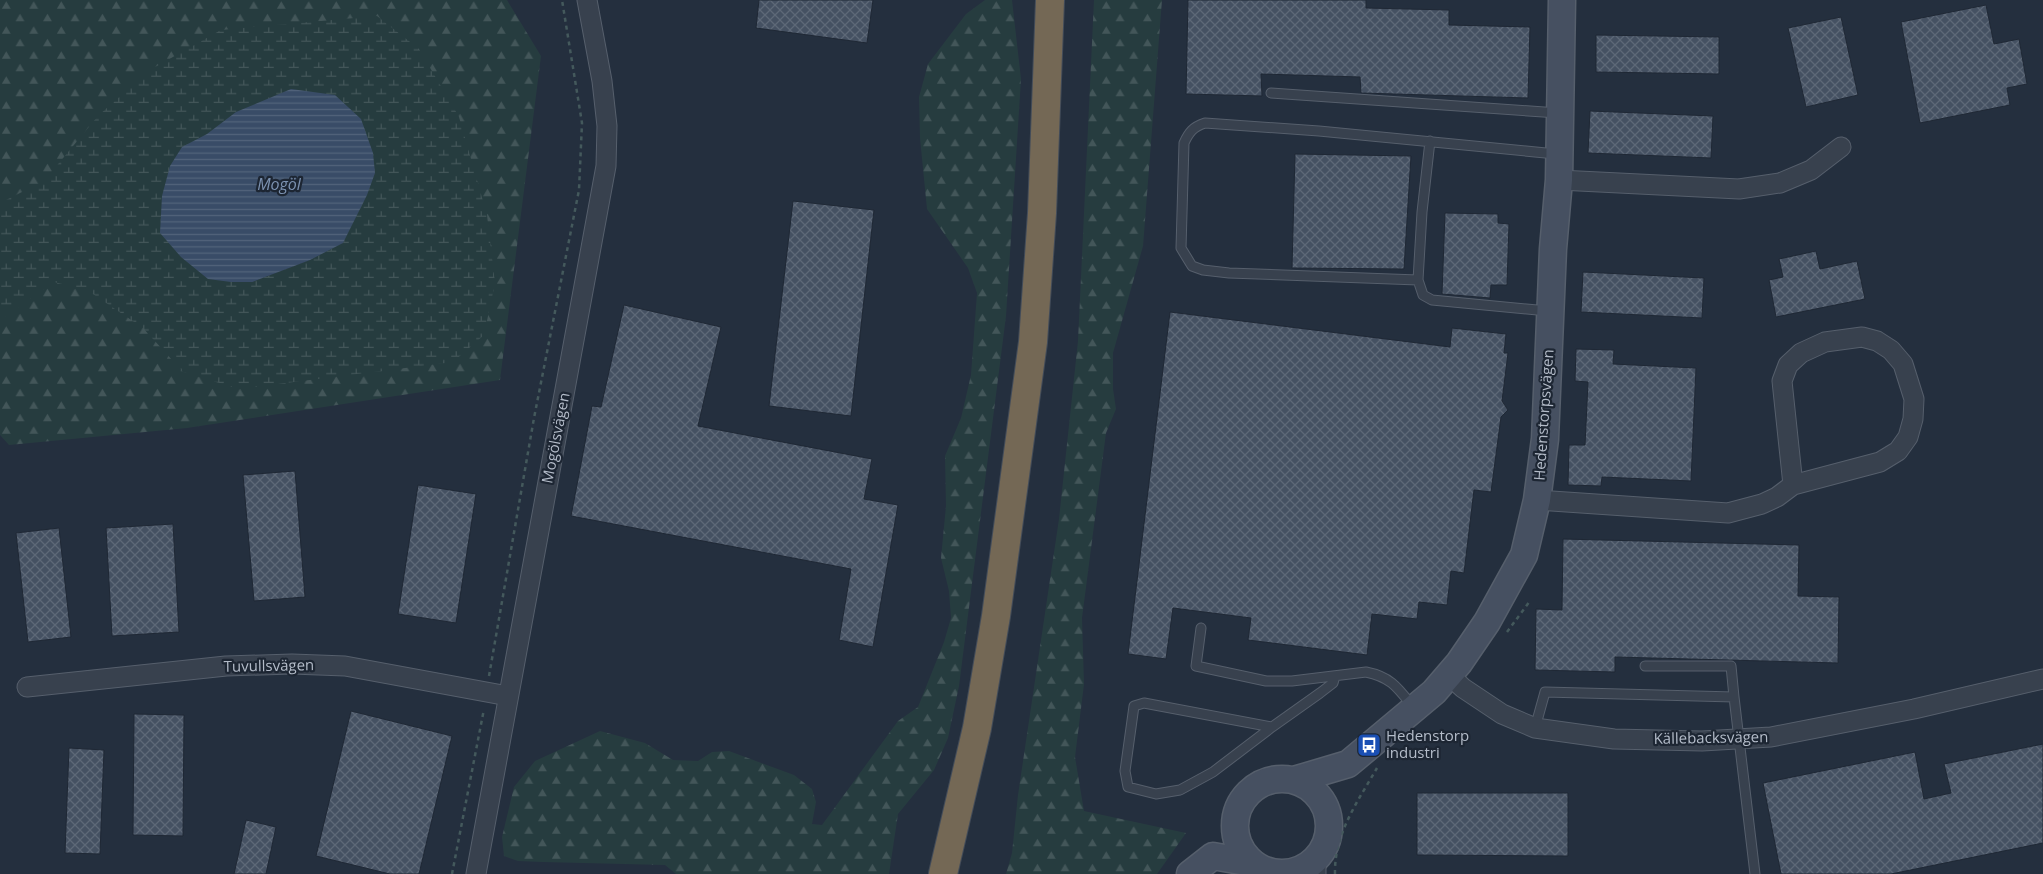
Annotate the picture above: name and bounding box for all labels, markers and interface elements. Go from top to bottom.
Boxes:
water label: Mogöl [257,173,302,195]
street label: Hedenstorpsvägen [1528,348,1558,481]
street label: Mogölsvägen [536,391,574,485]
street label: Tuvullsvägen [224,654,314,676]
place label: Hedenstorp industri [1386,725,1469,762]
street label: Källebacksvägen [1653,726,1769,748]
bus stop icon: Hedenstorp industri [1356,732,1382,758]

